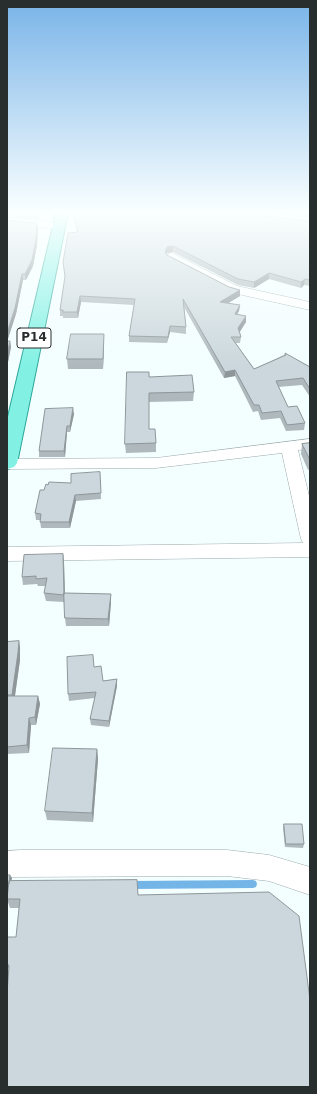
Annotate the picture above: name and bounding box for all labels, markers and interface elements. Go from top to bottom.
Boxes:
road number: P14 [17,328,51,348]

